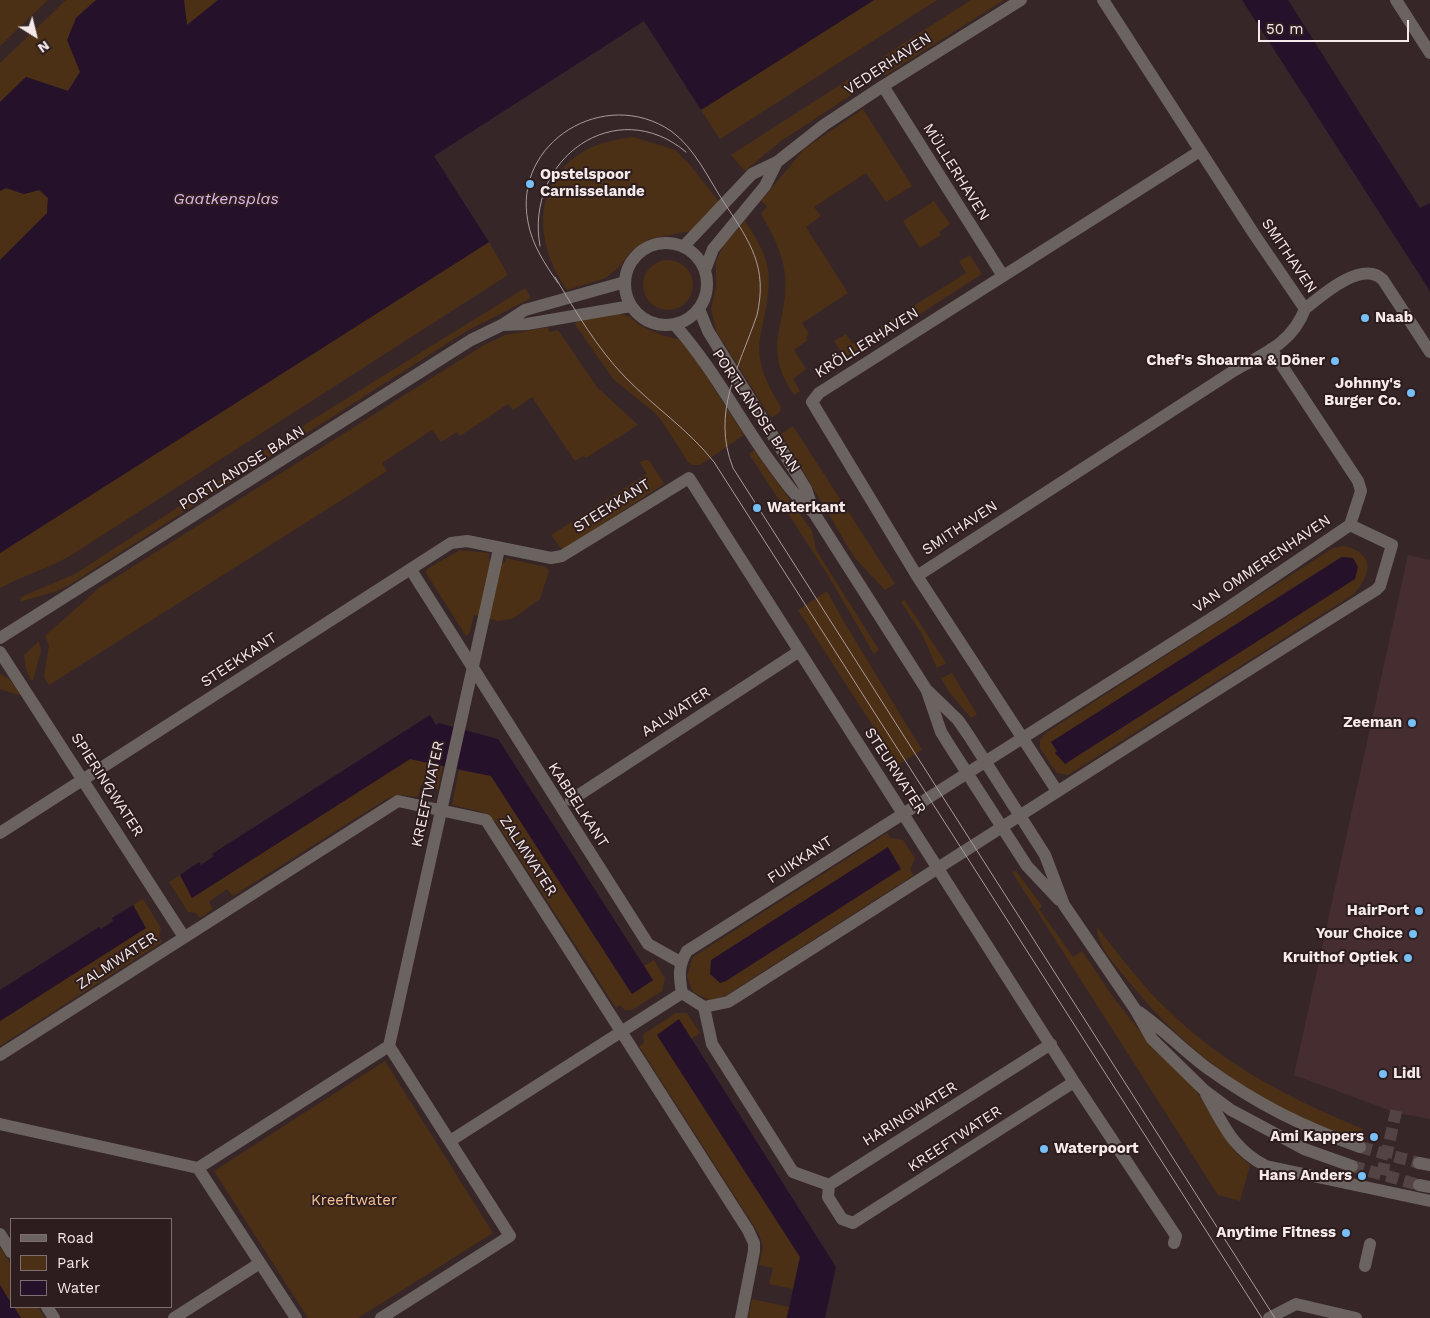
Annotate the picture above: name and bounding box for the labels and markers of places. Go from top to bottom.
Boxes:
place label: Opstelspoor Carnisselande [540,166,645,201]
marker: Opstelspoor Carnisselande [524,178,536,190]
place label: Naab [1375,309,1413,327]
marker: Naab [1359,312,1371,324]
place label: Chef's Shoarma & Döner [1146,352,1325,370]
marker: Chef's Shoarma & Döner [1329,355,1341,367]
place label: Johnny's Burger Co. [1324,375,1401,410]
marker: Johnny's Burger Co. [1405,387,1417,399]
place label: Waterkant [767,499,845,517]
marker: Waterkant [751,502,763,514]
place label: Zeeman [1343,714,1402,732]
marker: Zeeman [1406,717,1418,729]
place label: HairPort [1347,902,1409,920]
marker: HairPort [1413,905,1425,917]
place label: Your Choice [1316,925,1403,943]
marker: Your Choice [1407,928,1419,940]
place label: Kruithof Optiek [1283,949,1398,967]
marker: Kruithof Optiek [1402,952,1414,964]
place label: Lidl [1393,1065,1421,1083]
marker: Lidl [1377,1068,1389,1080]
place label: Ami Kappers [1270,1128,1364,1146]
marker: Ami Kappers [1368,1131,1380,1143]
place label: Waterpoort [1054,1140,1139,1158]
marker: Waterpoort [1038,1143,1050,1155]
place label: Hans Anders [1259,1167,1352,1185]
marker: Hans Anders [1356,1170,1368,1182]
place label: Anytime Fitness [1216,1224,1336,1242]
marker: Anytime Fitness [1340,1227,1352,1239]

